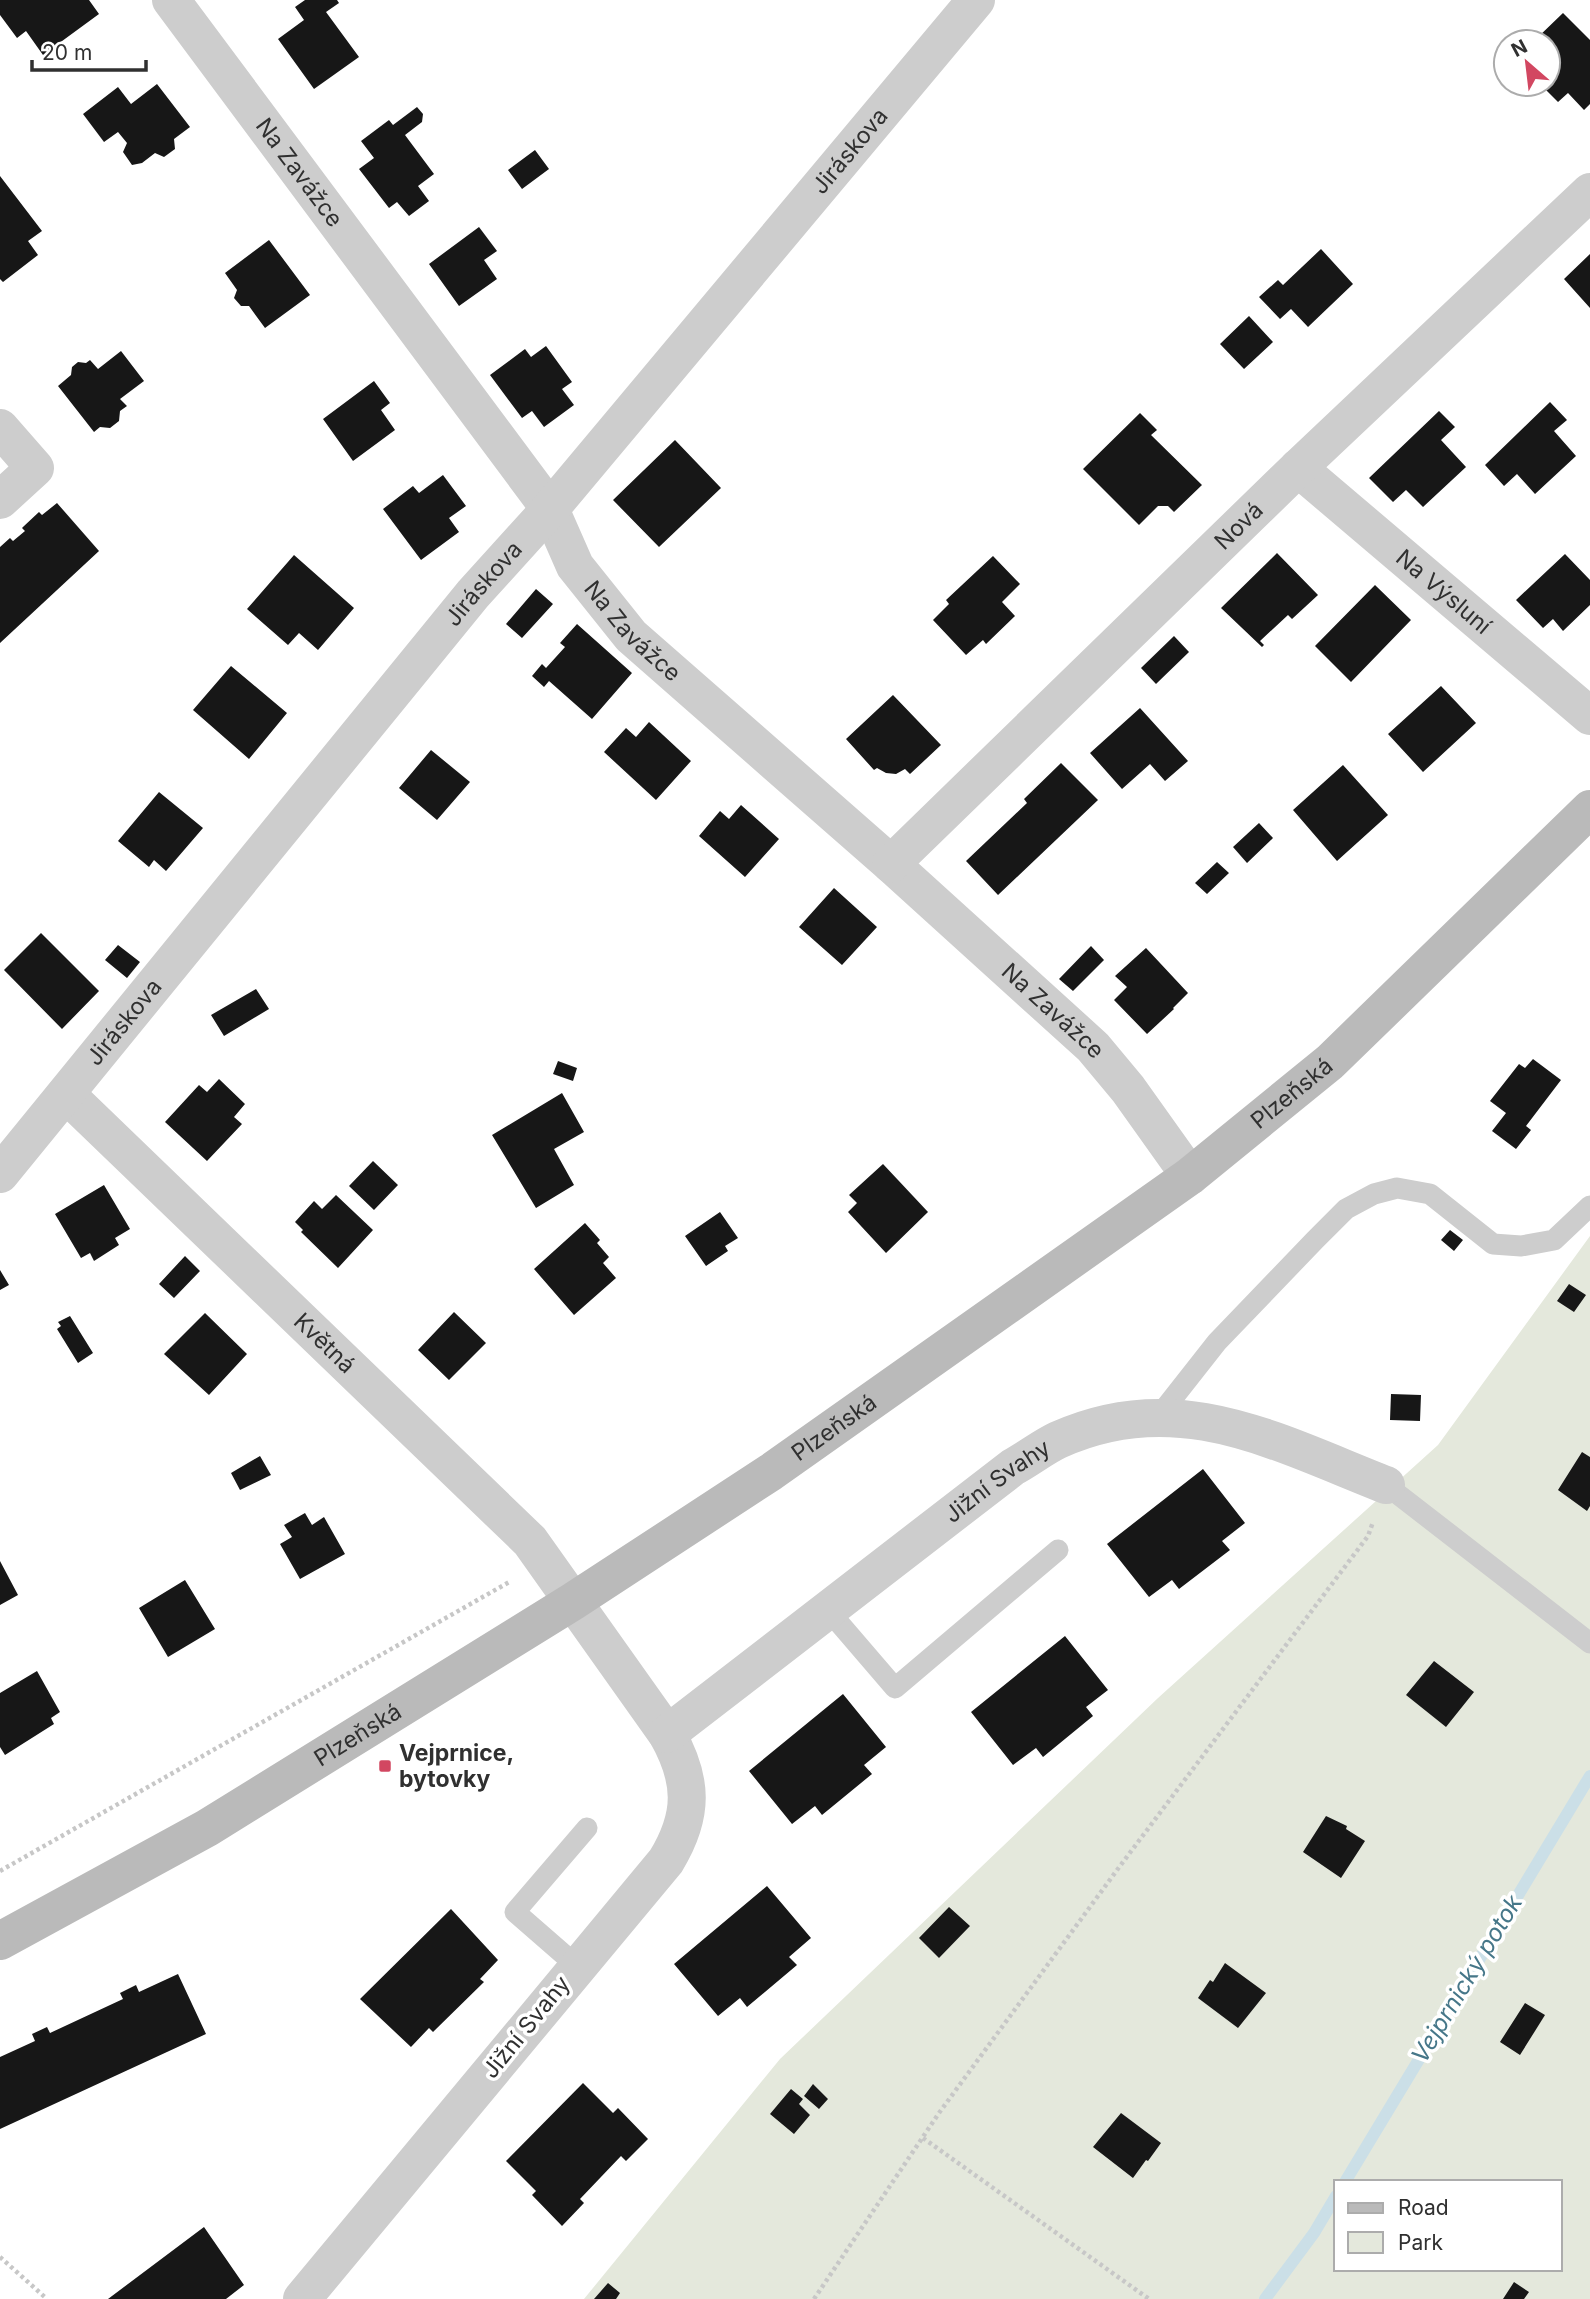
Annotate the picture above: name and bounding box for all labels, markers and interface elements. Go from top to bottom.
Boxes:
scale bar [32,28,145,72]
north arrow [1492,28,1562,98]
text: N [1507,35,1531,62]
text: 20 m [42,40,92,65]
street label: Jiráskova [806,102,894,200]
street label: Na Zavážce [250,113,349,232]
street label: Nová [1209,496,1269,555]
street label: Jiráskova [439,535,528,632]
street label: Na Výsluní [1390,543,1497,640]
street label: Na Zavážce [578,575,687,687]
street label: Na Zavážce [996,957,1110,1064]
street label: Jiráskova [80,973,167,1071]
street label: Plzeňská [1245,1052,1338,1135]
street label: Květná [288,1307,361,1379]
street label: Plzeňská [786,1388,882,1467]
street label: Jižní Svahy [939,1433,1055,1529]
street label: Plzeňská [309,1697,406,1772]
place label: Vejprnice, bytovky [399,1739,514,1793]
marker: Vejprnice, bytovky [377,1758,393,1774]
water label: Vejprnický potok [1405,1889,1529,2068]
street label: Jižní Svahy [476,1970,576,2084]
legend [1334,2180,1562,2271]
text: Road [1398,2195,1449,2220]
text: Park [1398,2230,1443,2255]

